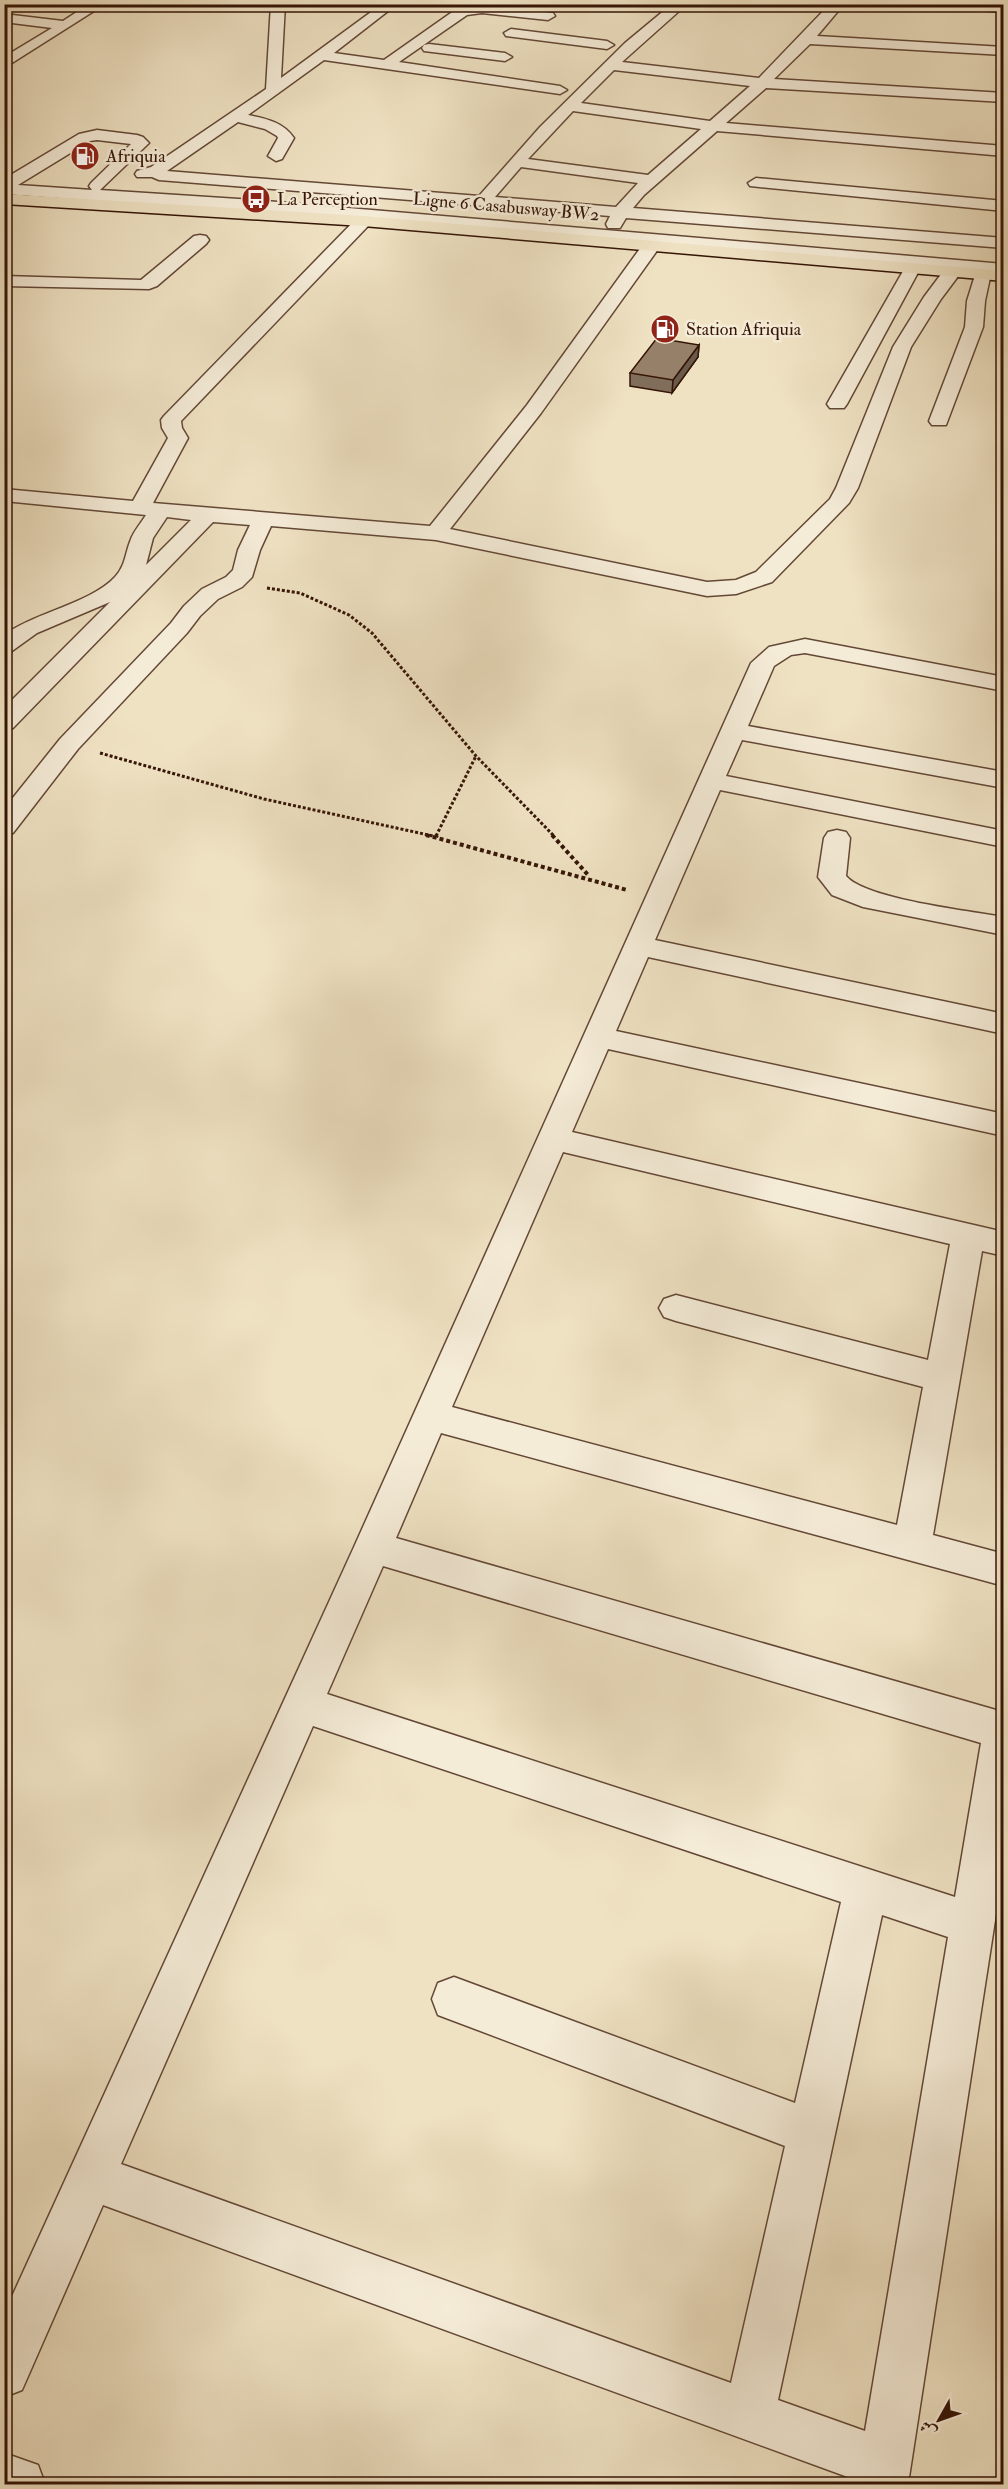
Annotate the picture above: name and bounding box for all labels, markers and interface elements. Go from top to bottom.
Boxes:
fuel station icon: Afriquia [69,140,101,172]
place label: Afriquia [105,145,166,168]
bus stop icon: La Perception [240,183,272,215]
street label: Ligne 6 Casabusway BW2 [412,187,600,227]
place label: La Perception [277,188,378,211]
fuel station icon: Station Afriquia [649,313,681,345]
place label: Station Afriquia [686,318,802,341]
north arrow [909,2390,969,2450]
text: ش [916,2416,941,2442]

